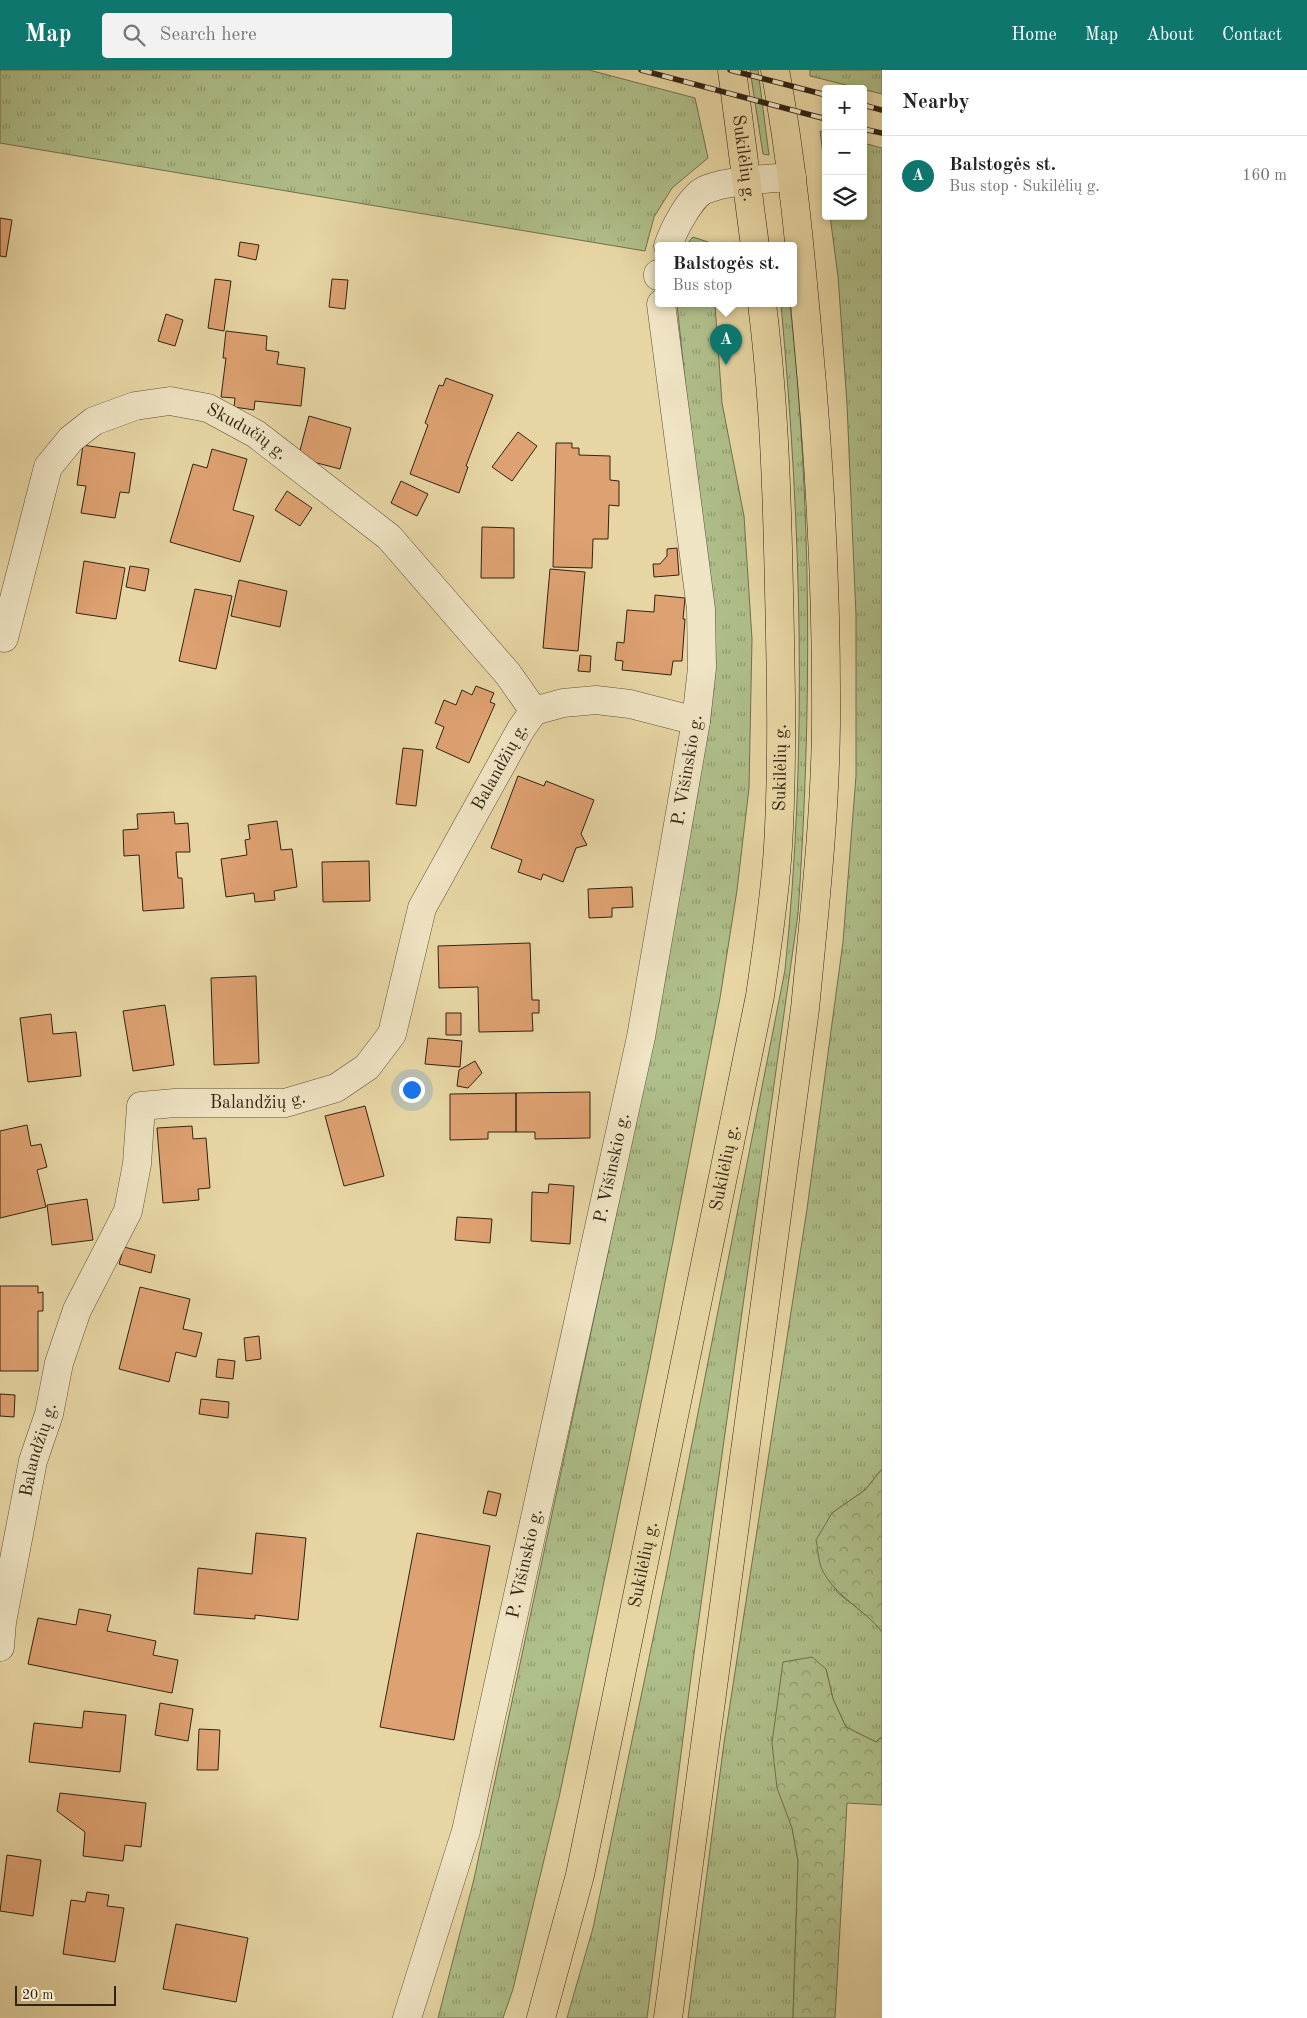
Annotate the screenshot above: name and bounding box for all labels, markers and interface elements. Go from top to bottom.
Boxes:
search box [102,13,452,58]
icon: search [120,21,148,49]
text: Map [25,23,72,47]
text: Search here [160,26,257,45]
text: Home [1011,26,1057,44]
text: Map [1085,26,1118,44]
text: About [1146,26,1194,44]
text: Contact [1222,26,1282,44]
map controls [822,85,867,220]
button: + [822,85,867,130]
text: Nearby [902,92,970,113]
street label: Sukilėlių g. [729,114,758,203]
button: − [822,130,867,175]
text: Balstogės st. [949,156,1056,175]
text: A [912,168,924,184]
text: 160 m [1242,168,1287,184]
button: layers [822,175,867,220]
text: Bus stop · Sukilėlių g. [949,179,1100,195]
popup [655,242,797,307]
text: Balstogės st. [672,255,780,274]
text: Bus stop [672,278,732,294]
pin: A [710,324,742,365]
street label: Skudučių g. [203,400,290,463]
street label: P. Višinskio g. [669,714,706,827]
street label: Balandžių g. [469,720,531,813]
street label: Sukilėlių g. [771,724,790,812]
your location [399,1077,425,1103]
street label: Balandžių g. [210,1088,308,1112]
street label: P. Višinskio g. [591,1111,633,1225]
street label: Sukilėlių g. [707,1123,742,1213]
street label: Balandžių g. [17,1402,60,1498]
street label: P. Višinskio g. [504,1507,546,1620]
street label: Sukilėlių g. [626,1520,661,1609]
scale bar [15,1983,116,2006]
text: 20 m [22,1988,53,2002]

